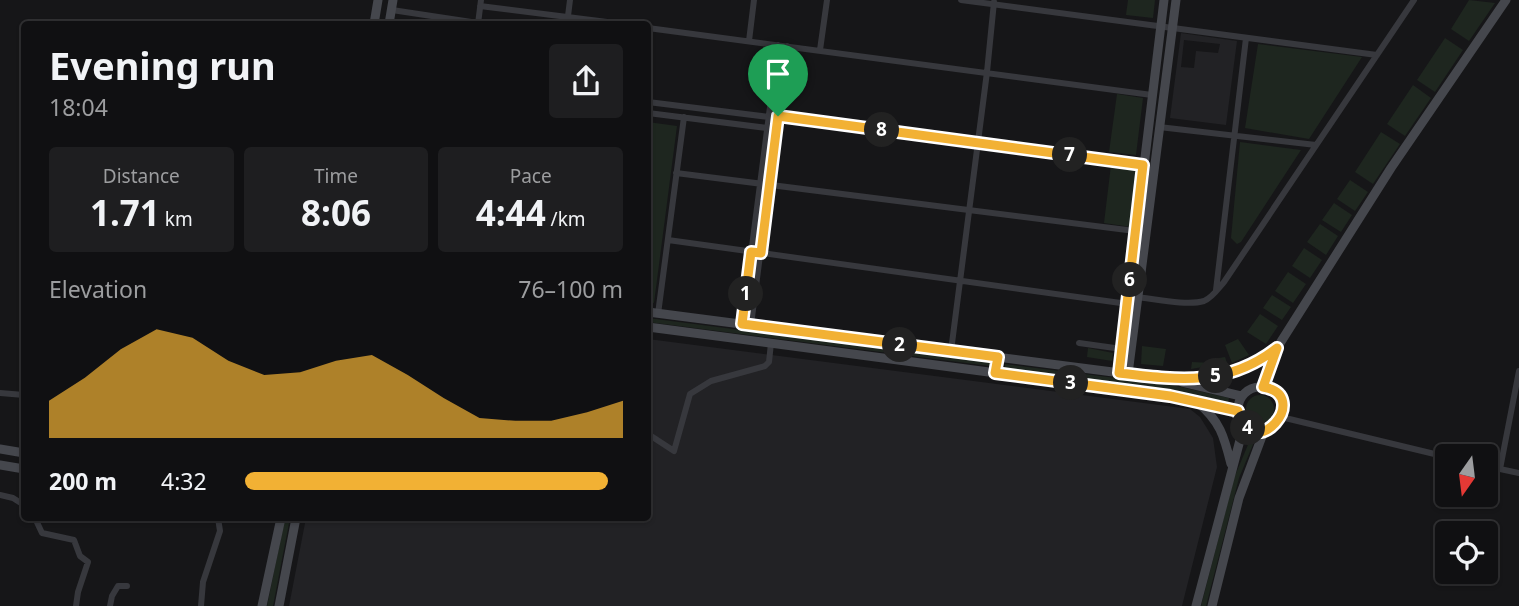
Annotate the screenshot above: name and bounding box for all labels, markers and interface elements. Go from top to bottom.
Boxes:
text: Evening run [49,39,276,91]
button: share [549,44,623,118]
pin [748,44,808,116]
icon: arrive [759,55,797,93]
text: 18:04 [49,91,108,123]
pin: 8 [864,113,900,148]
text: 8 [876,116,887,142]
pin: 7 [1052,138,1088,172]
text: 7 [1064,141,1075,167]
text: Distance [103,163,180,189]
text: Time [314,163,358,189]
text: Pace [510,163,552,189]
text: 1.71 [90,189,160,236]
text: 8:06 [301,189,371,236]
text: 4:44 [476,189,546,236]
text: km [160,206,193,232]
text: /km [546,206,586,232]
pin: 6 [1112,262,1148,298]
text: 6 [1124,266,1135,292]
text: Elevation [49,273,147,305]
text: 76–100 m [518,273,623,305]
pin: 1 [728,276,764,312]
text: 1 [740,280,751,306]
pin: 2 [883,328,918,362]
text: 2 [894,331,905,357]
pin: 5 [1198,358,1234,394]
text: 5 [1210,362,1221,388]
pin: 3 [1054,366,1088,400]
text: 3 [1065,369,1076,395]
pin: 4 [1230,410,1266,446]
text: 4 [1242,414,1253,440]
north arrow [1435,444,1498,508]
map controls [1435,444,1498,584]
text: 200 m [49,465,117,497]
text: 4:32 [161,465,207,497]
button: locate [1435,521,1498,584]

